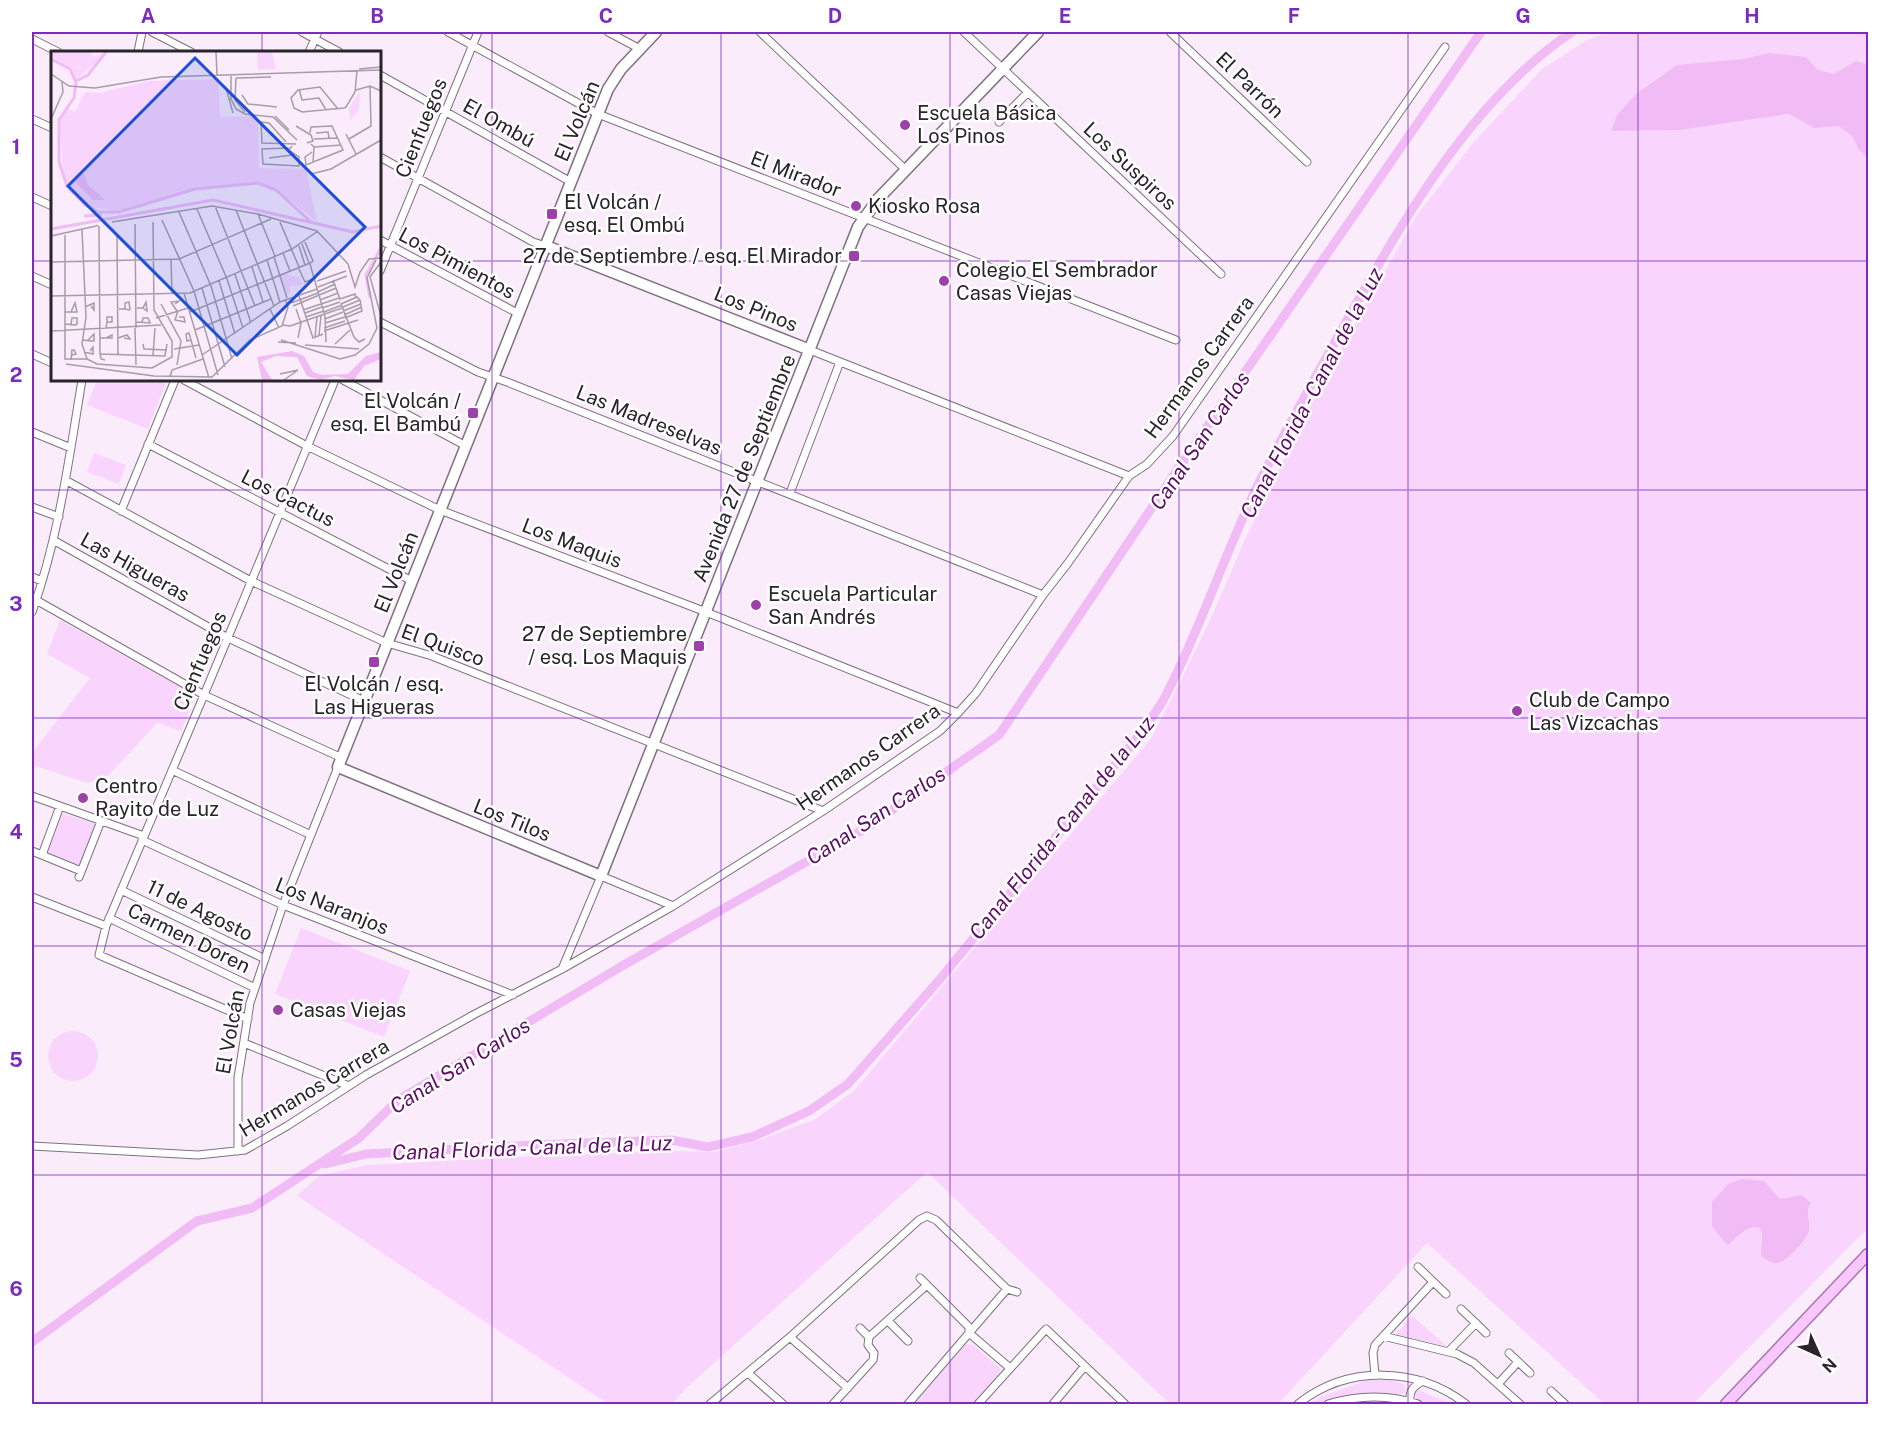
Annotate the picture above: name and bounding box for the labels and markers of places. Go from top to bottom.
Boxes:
place label: Escuela Básica Los Pinos [917,101,1056,148]
marker: Escuela Básica Los Pinos [898,118,912,132]
place label: El Volcán / esq. El Ombú [564,190,685,237]
place label: Kiosko Rosa [868,194,980,218]
marker: Kiosko Rosa [849,199,863,213]
marker: El Volcán / esq. El Ombú [545,207,559,221]
place label: 27 de Septiembre / esq. El Mirador [523,244,842,268]
marker: 27 de Septiembre / esq. El Mirador [847,249,861,263]
place label: Colegio El Sembrador Casas Viejas [956,258,1158,305]
marker: Colegio El Sembrador Casas Viejas [937,274,951,288]
place label: El Volcán / esq. El Bambú [330,389,461,436]
marker: El Volcán / esq. El Bambú [466,406,480,420]
place label: Escuela Particular San Andrés [768,582,937,629]
marker: Escuela Particular San Andrés [749,598,763,612]
place label: 27 de Septiembre / esq. Los Maquis [522,622,687,669]
marker: 27 de Septiembre / esq. Los Maquis [692,639,706,653]
marker: El Volcán / esq. Las Higueras [367,655,381,669]
place label: El Volcán / esq. Las Higueras [304,672,444,719]
place label: Club de Campo Las Vizcachas [1529,688,1670,735]
marker: Club de Campo Las Vizcachas [1510,704,1524,718]
place label: Centro Rayito de Luz [95,774,219,821]
marker: Centro Rayito de Luz [76,791,90,805]
place label: Casas Viejas [290,998,406,1022]
marker: Casas Viejas [271,1003,285,1017]

